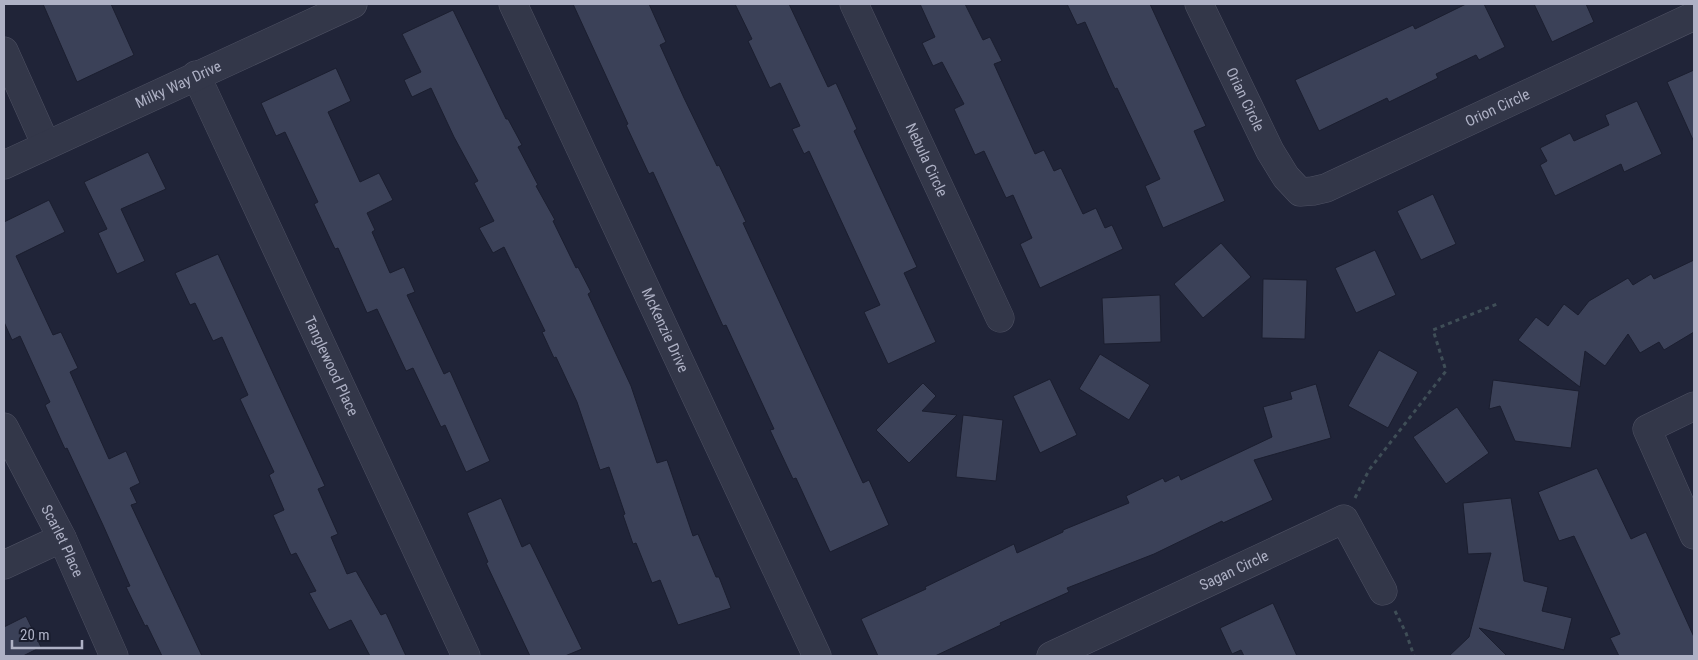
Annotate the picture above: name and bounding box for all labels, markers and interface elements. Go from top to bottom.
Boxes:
street label: Milky Way Drive [133,57,224,112]
street label: Orian Circle [1222,65,1268,134]
street label: Orion Circle [1462,85,1533,131]
street label: Nebula Circle [902,120,951,200]
street label: McKenzie Drive [638,285,693,375]
street label: Tanglewood Place [300,313,362,419]
street label: Scarlet Place [37,502,87,580]
street label: Sagan Circle [1197,547,1271,594]
scale bar [12,618,82,650]
text: 20 m [20,626,50,644]

